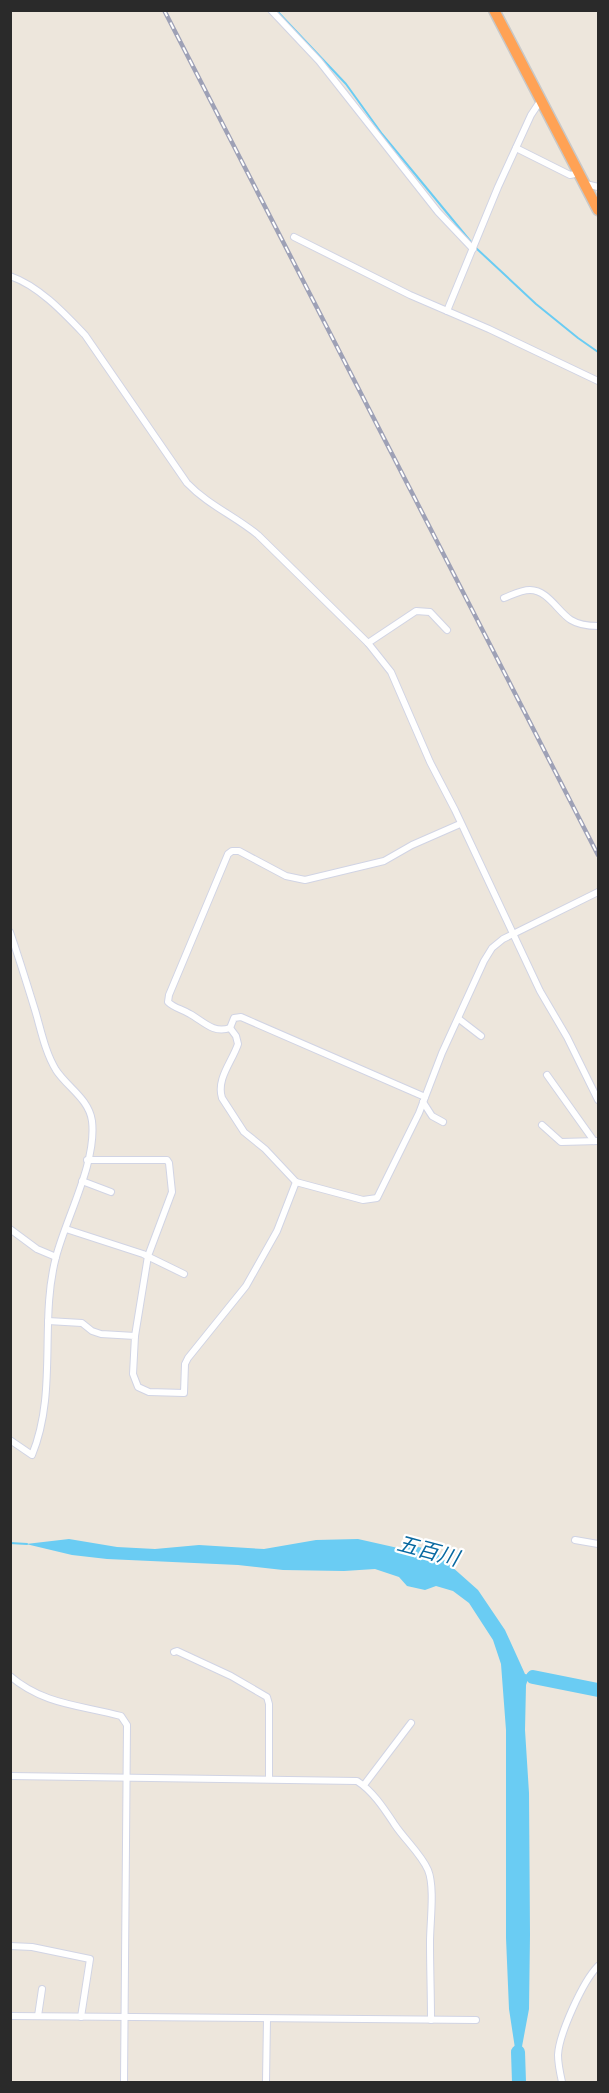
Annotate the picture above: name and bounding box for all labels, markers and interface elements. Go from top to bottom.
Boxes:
water label: 五百川 [394,1531,463,1571]

